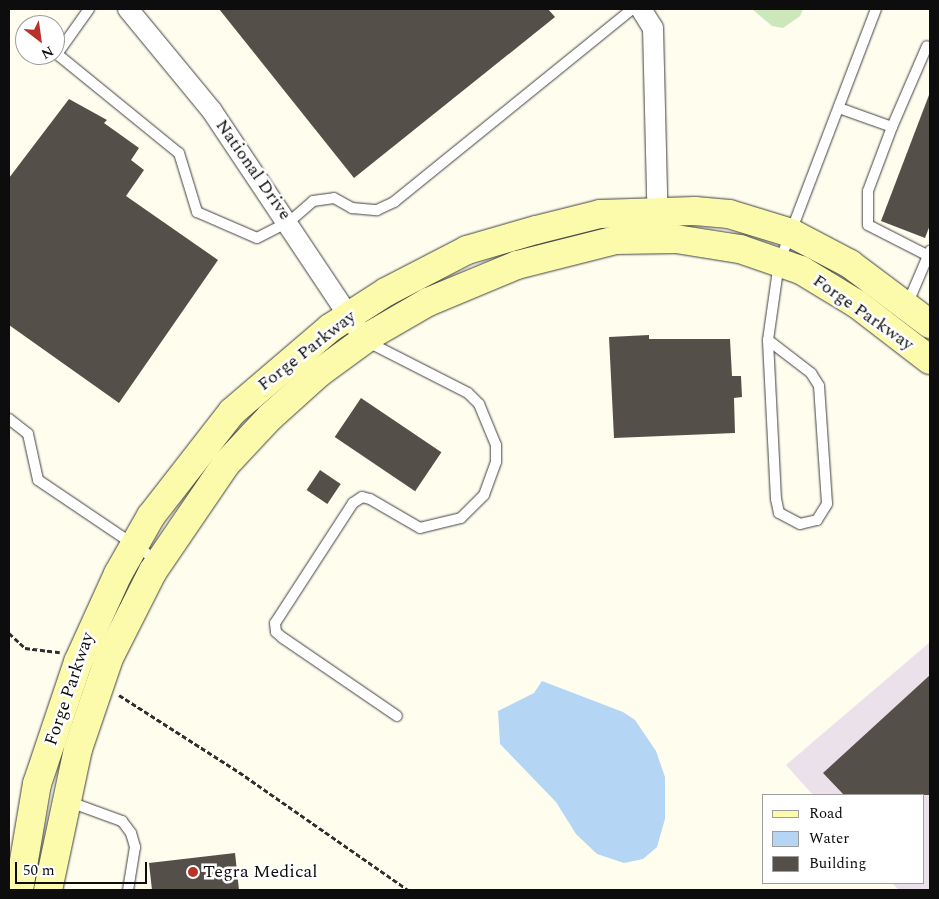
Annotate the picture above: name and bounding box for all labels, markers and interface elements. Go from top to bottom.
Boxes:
north arrow [15,15,65,65]
text: N [37,41,57,65]
street label: National Drive [210,116,296,224]
street label: Forge Parkway [808,270,918,356]
street label: Forge Parkway [254,306,360,396]
street label: Forge Parkway [41,630,99,748]
legend [762,794,924,884]
text: Road [809,802,843,825]
text: Water [809,827,849,850]
scale bar [18,852,150,884]
text: Building [809,852,866,875]
text: 50 m [23,859,55,882]
place label: Tegra Medical [203,861,318,883]
marker: Tegra Medical [187,866,199,878]

